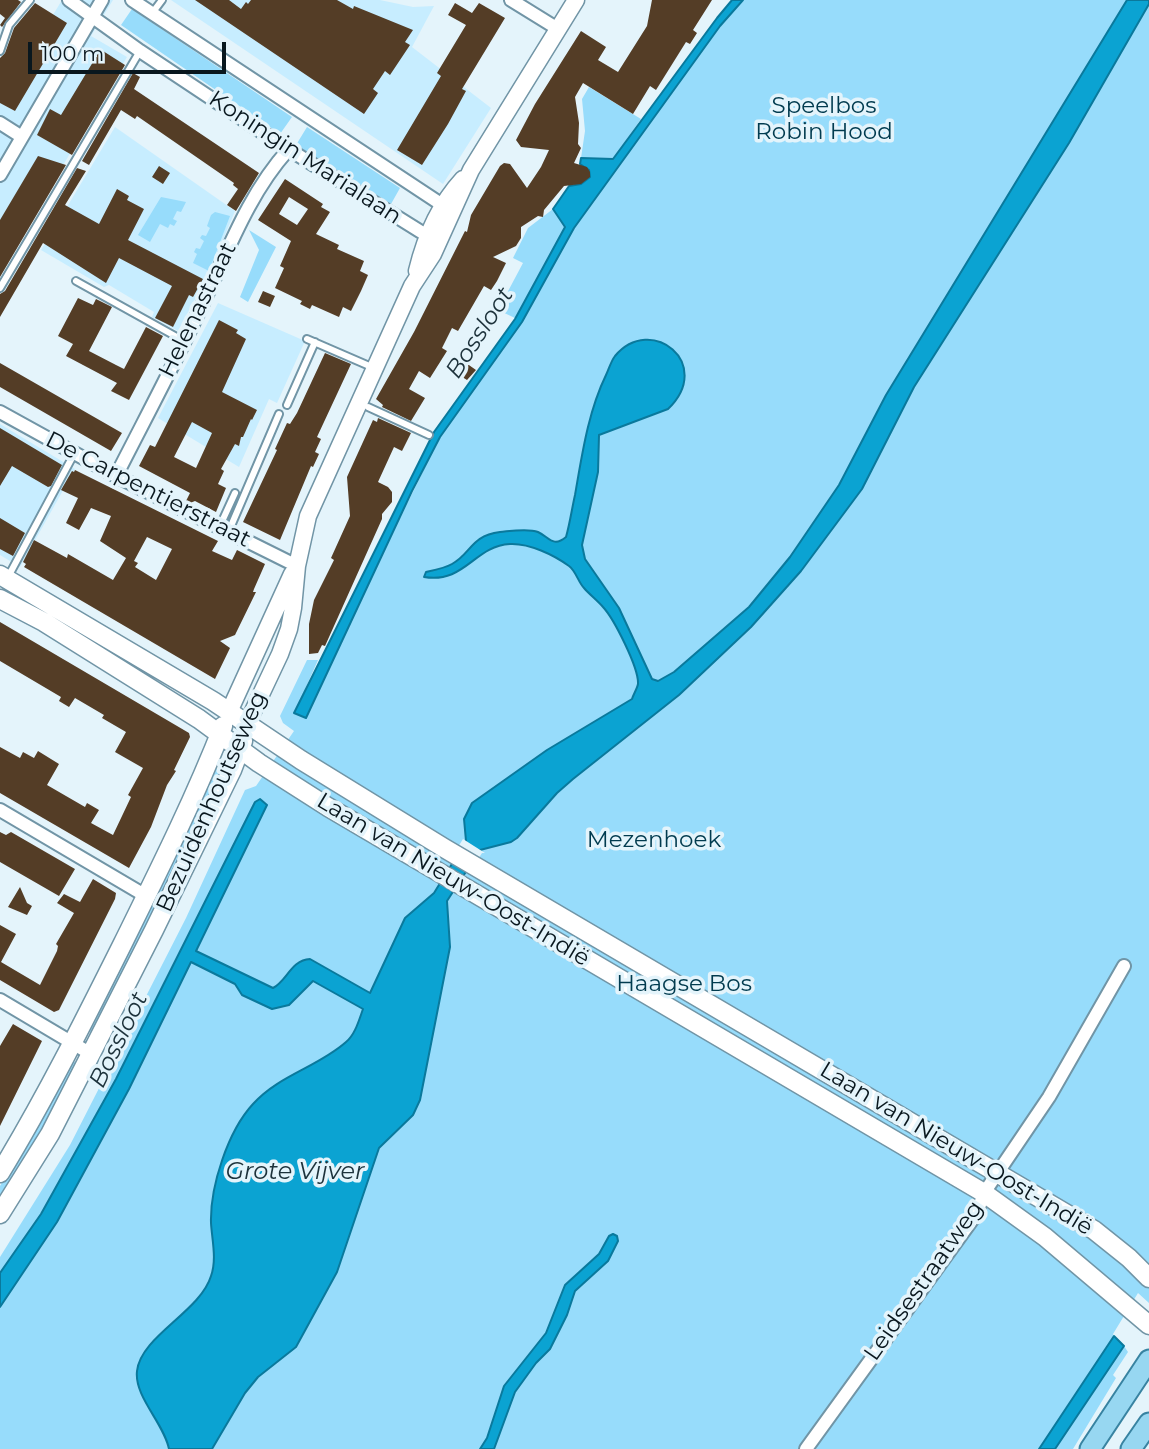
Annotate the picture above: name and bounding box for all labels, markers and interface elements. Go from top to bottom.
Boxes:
scale bar [32,28,229,72]
text: 100 m [41,41,104,66]
street label: Koningin Marialaan [203,85,407,231]
park label: Speelbos Robin Hood [755,92,893,146]
street label: Helenastraat [153,238,243,382]
water label: Bossloot [440,282,520,384]
street label: De Carpentierstraat [41,426,255,554]
street label: Bezuidenhoutseweg [151,687,273,917]
street label: Laan van Nieuw-Oost-Indië [312,787,594,973]
park label: Mezenhoek [587,826,721,854]
park label: Haagse Bos [616,970,752,998]
water label: Bossloot [84,987,154,1093]
street label: Laan van Nieuw-Oost-Indië [815,1056,1097,1242]
water label: Grote Vijver [225,1158,365,1186]
street label: Leidsestraatweg [859,1196,989,1366]

